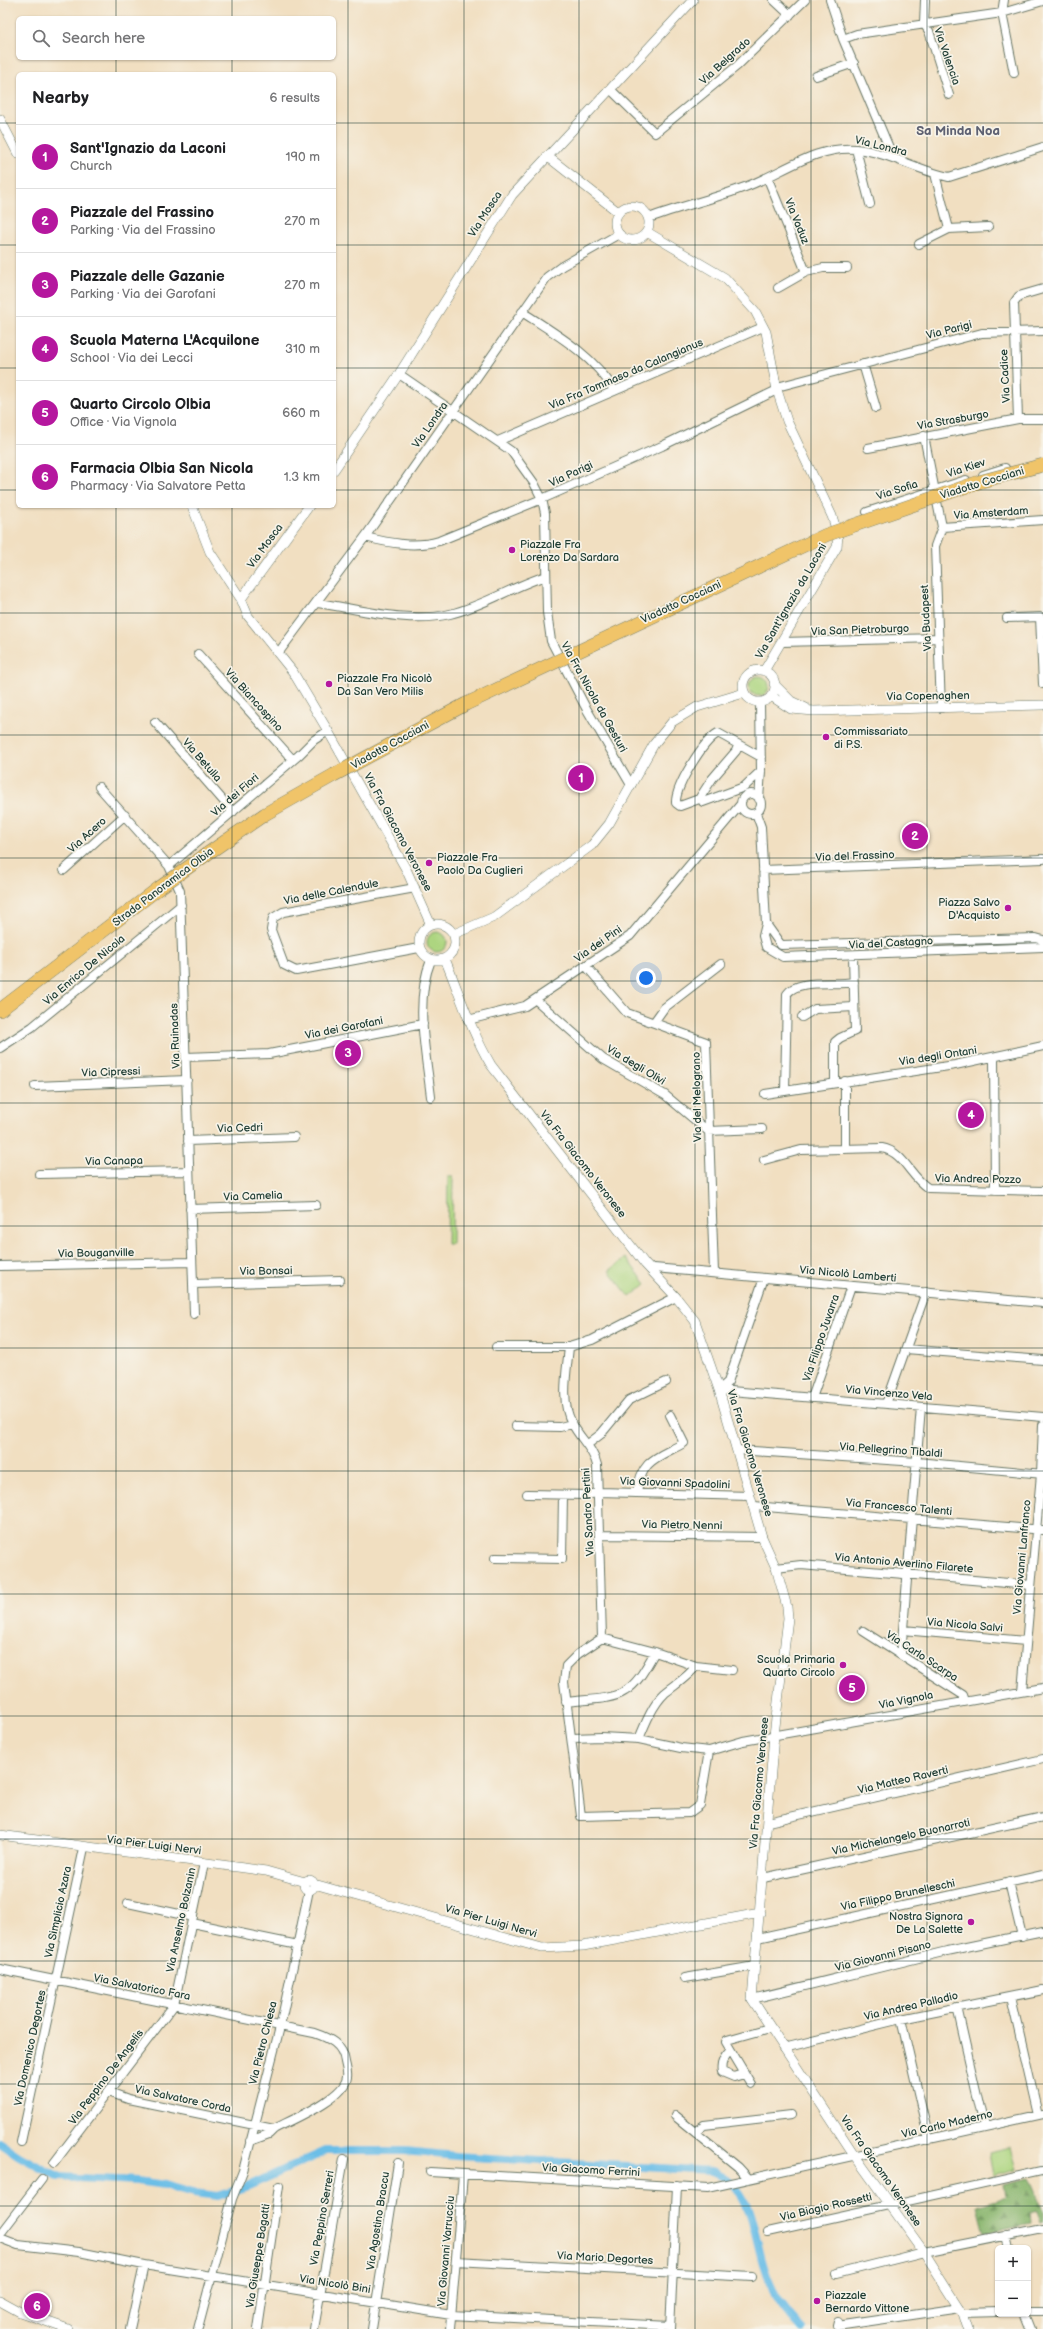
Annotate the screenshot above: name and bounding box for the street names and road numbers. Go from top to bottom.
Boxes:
street label: Via Valencia [931,25,963,87]
street label: Via Belgrado [697,35,753,87]
street label: Via Londra [854,133,908,159]
street label: Via Mosca [465,189,505,239]
street label: Via Vaduz [782,196,812,246]
street label: Via Parigi [925,318,973,342]
street label: Via Fra Tommaso da Calangianus [547,335,705,412]
street label: Via Cadice [997,348,1013,403]
street label: Via Londra [409,399,451,451]
street label: Via Strasburgo [916,407,990,433]
street label: Via Kiev [945,455,988,480]
street label: Via Parigi [547,458,595,490]
street label: Viadotto Cocciani [938,464,1026,502]
street label: Via Sofia [875,477,919,503]
street label: Via Amsterdam [953,504,1029,522]
street label: Via Mosca [245,521,285,571]
street label: Via Sant'Ignazio da Laconi [753,541,829,661]
street label: Viadotto Cocciani [639,578,723,626]
street label: Via Budapest [918,584,934,652]
street label: Via San Pietroburgo [811,622,909,638]
street label: Via Fra Nicola da Gesturi [558,639,630,755]
street label: Via Biancospino [222,666,286,734]
street label: Via Copenaghen [886,689,970,703]
street label: Viadotto Cocciani [349,718,431,772]
street label: Via Betulla [180,736,224,784]
street label: Via dei Fiori [209,771,261,819]
street label: Via Fra Giacomo Veronese [361,771,435,894]
street label: Via Acero [65,814,109,856]
street label: Strada Panoramica Olbia [110,845,216,929]
street label: Via del Frassino [815,848,895,864]
street label: Via delle Calendule [283,876,380,908]
street label: Via dei Pini [572,923,624,965]
street label: Via Enrico De Nicola [41,932,127,1008]
street label: Via del Castagno [849,934,933,952]
street label: Via Ruinadas [167,1002,183,1069]
street label: Via dei Garofani [304,1014,384,1042]
street label: Via degli Olivi [604,1042,668,1088]
street label: Via degli Ontani [898,1043,978,1069]
street label: Via del Melograno [690,1052,704,1142]
street label: Via Cipressi [81,1064,141,1080]
street label: Via Fra Giacomo Veronese [537,1108,629,1221]
street label: Via Cedri [217,1121,263,1135]
street label: Via Canapa [85,1154,143,1168]
street label: Via Andrea Pozzo [935,1172,1021,1186]
street label: Via Camelia [223,1188,283,1204]
street label: Via Bouganville [58,1246,135,1260]
street label: Via Nicolò Lamberti [799,1263,897,1285]
street label: Via Bonsai [239,1264,293,1278]
street label: Via Filippo Juvarra [800,1293,842,1383]
street label: Via Vincenzo Vela [845,1383,933,1403]
street label: Via Fra Giacomo Veronese [724,1388,776,1519]
street label: Via Pellegrino Tibaldi [839,1440,943,1460]
street label: Via Sandro Pertini [579,1467,597,1557]
street label: Via Giovanni Spadolini [620,1475,730,1491]
street label: Via Francesco Talenti [845,1496,953,1518]
street label: Via Giovanni Lanfranco [1011,1499,1033,1615]
street label: Via Pietro Nenni [642,1518,722,1532]
street label: Via Antonio Averlino Filarete [834,1550,974,1576]
street label: Via Nicola Salvi [927,1615,1003,1635]
street label: Via Carlo Scarpa [884,1628,960,1684]
street label: Via Vignola [878,1688,934,1712]
street label: Via Fra Giacomo Veronese [747,1716,771,1850]
street label: Via Matteo Raverti [857,1763,949,1797]
street label: Via Michelangelo Buonarroti [831,1816,971,1858]
street label: Via Pier Luigi Nervi [106,1833,202,1857]
street label: Via Simplicio Azara [42,1865,74,1959]
street label: Via Anselmo Bolzanin [164,1866,198,1974]
street label: Via Filippo Brunelleschi [840,1877,956,1913]
street label: Via Pier Luigi Nervi [444,1902,538,1940]
street label: Via Giovanni Pisano [834,1938,932,1974]
street label: Via Salvatorico Fara [92,1971,192,2003]
street label: Via Domenico Degortes [11,1988,49,2107]
street label: Via Andrea Palladio [863,1989,959,2023]
street label: Via Pietro Chiesa [246,2000,280,2086]
street label: Via Peppino De Angelis [66,2026,146,2127]
street label: Via Salvatore Corda [134,2082,232,2116]
street label: Via Carlo Maderno [900,2107,994,2141]
street label: Via Fra Giacomo Veronese [838,2113,925,2229]
street label: Via Giacomo Ferrini [542,2161,640,2179]
street label: Via Peppino Serreri [307,2170,337,2266]
street label: Via Agostino Braccu [364,2171,392,2271]
street label: Via Biagio Rossetti [779,2190,873,2224]
street label: Via Giovanni Varrucciu [435,2195,457,2307]
street label: Via Giuseppe Bagatti [243,2203,273,2309]
street label: Via Mario Degortes [557,2249,654,2267]
street label: Via Nicolò Bini [298,2272,372,2296]

